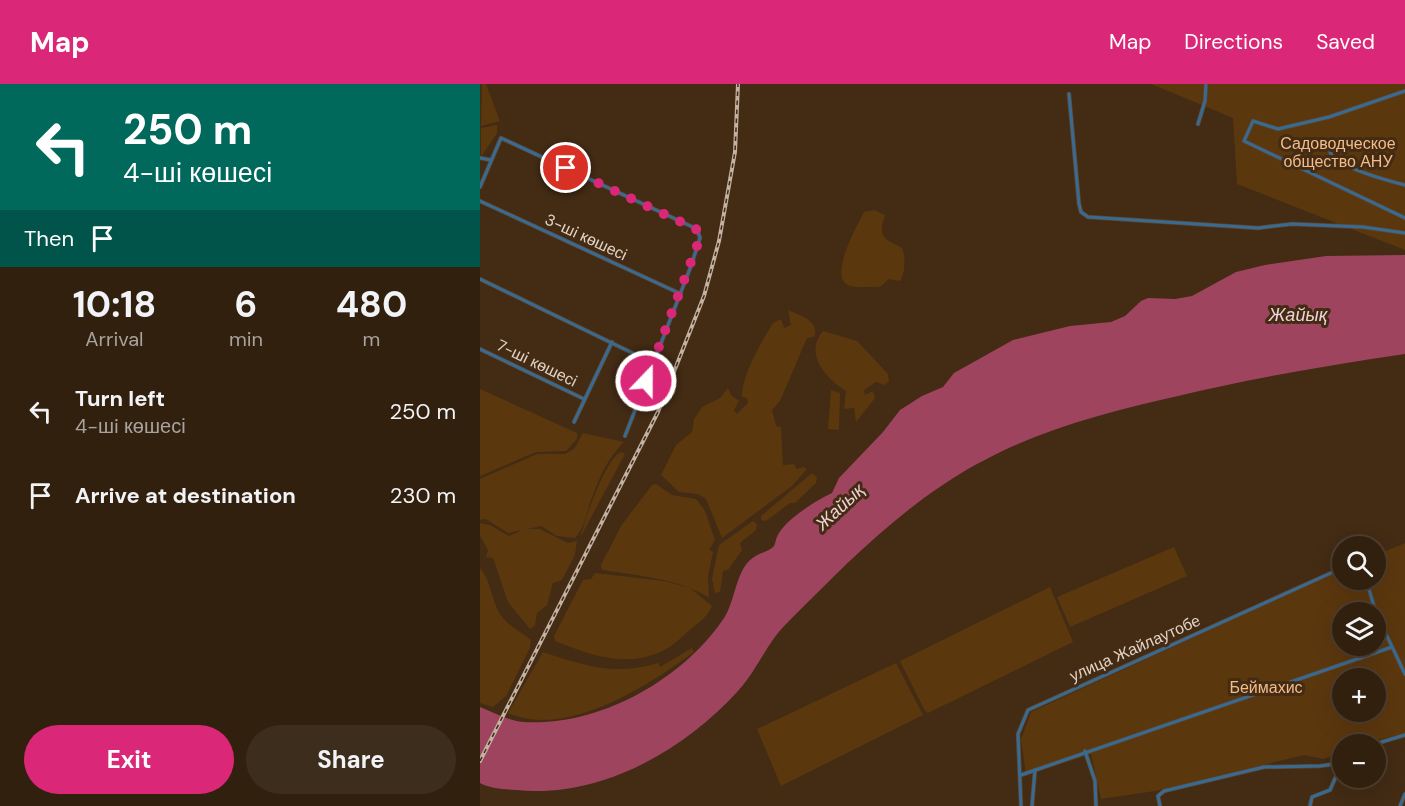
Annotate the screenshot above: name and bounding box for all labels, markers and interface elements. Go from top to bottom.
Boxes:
text: Map [30,24,90,61]
text: Map [1109,28,1151,56]
text: Directions [1184,28,1283,56]
text: Saved [1316,28,1375,56]
text: 250 m [123,102,252,157]
icon: left [24,108,102,186]
park label: Садоводческое общество АНУ [1280,133,1396,172]
pin [540,142,591,193]
icon: arrive [549,151,582,184]
text: 4-шi көшесі [123,155,272,190]
street label: 3-шi көшесі [542,209,630,265]
icon: arrive [86,222,119,255]
text: Then [24,224,74,253]
text: 10:18 [73,281,156,328]
text: 6 [235,281,257,328]
text: 480 [336,281,407,328]
water label: Жайық [1268,303,1329,327]
text: Arrival [85,326,144,352]
text: min [229,326,263,352]
text: m [363,326,380,352]
street label: 7-шi көшесі [493,335,581,391]
position arrow [614,349,678,413]
text: Turn left [75,384,165,413]
icon: left [24,395,57,428]
text: 250 m [389,397,456,426]
text: 4-шi көшесі [75,413,186,439]
water label: Жайық [810,477,871,536]
icon: arrive [24,479,57,512]
text: Arrive at destination [75,481,296,510]
text: 230 m [390,481,456,510]
map controls [1332,536,1386,788]
button: search [1332,536,1386,590]
button: layers [1332,602,1386,656]
street label: улица Жайлаутобе [1066,610,1204,686]
button: + [1332,668,1386,722]
park label: Беймахис [1229,677,1303,698]
button: Exit [24,725,234,794]
button: Share [246,725,456,794]
button: − [1332,734,1386,788]

